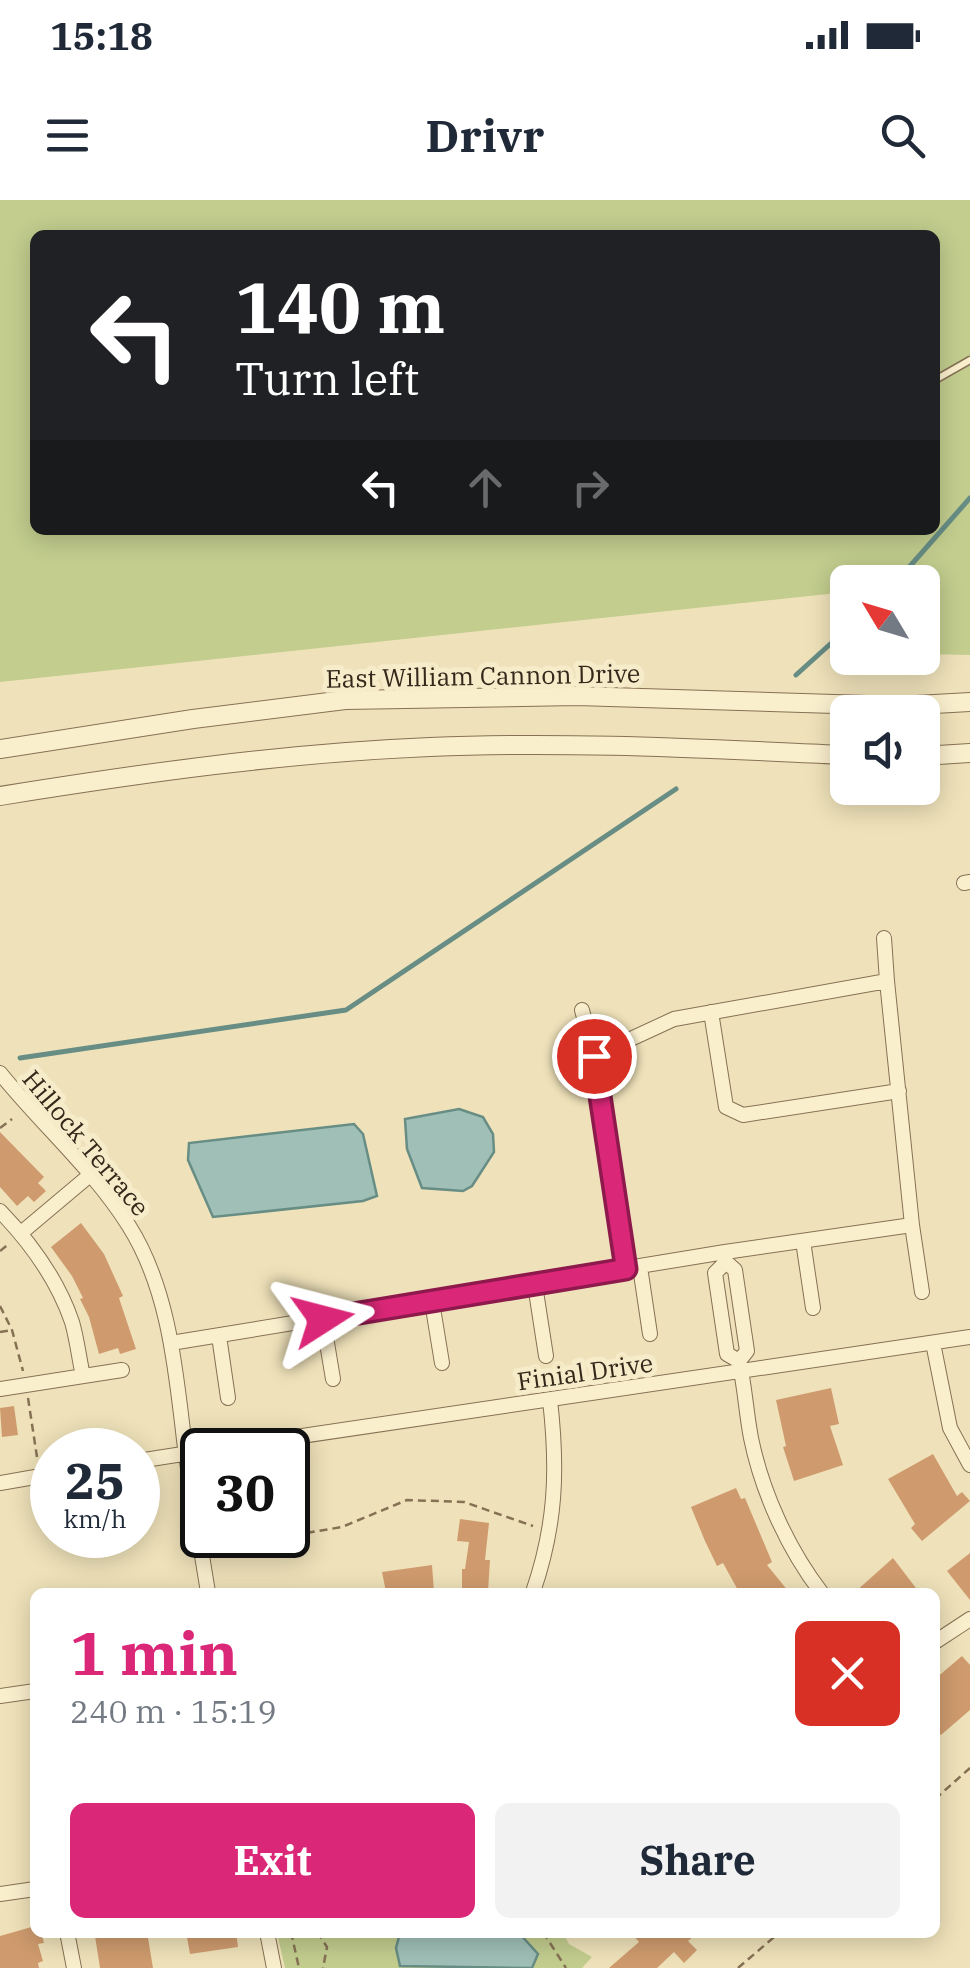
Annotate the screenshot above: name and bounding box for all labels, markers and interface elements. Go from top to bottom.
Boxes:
text: 15:18 [50,11,153,60]
text: Drivr [426,106,544,164]
icon: menu [40,108,95,163]
icon: search [875,108,930,163]
text: 140 m [235,261,445,352]
icon: left [70,270,200,400]
text: Turn left [235,349,419,407]
icon: left [353,460,408,515]
icon: ahead [458,460,513,515]
icon: right [563,460,618,515]
north arrow [830,565,940,675]
map controls [830,565,940,805]
street label: East William Cannon Drive [325,656,641,695]
button: sound [830,695,940,805]
pin [552,1014,637,1099]
icon: arrive [567,1029,622,1084]
street label: Hillock Terrace [16,1063,157,1222]
position arrow [271,1267,375,1371]
street label: Finial Drive [515,1346,655,1397]
speed limit sign: 30 [180,1428,310,1558]
text: 25 [65,1448,125,1513]
text: km/h [63,1502,127,1535]
text: 1 min [70,1613,238,1692]
button: close [795,1621,900,1726]
text: 240 m · 15:19 [70,1690,277,1732]
button: Exit [70,1803,475,1918]
button: Share [495,1803,900,1918]

